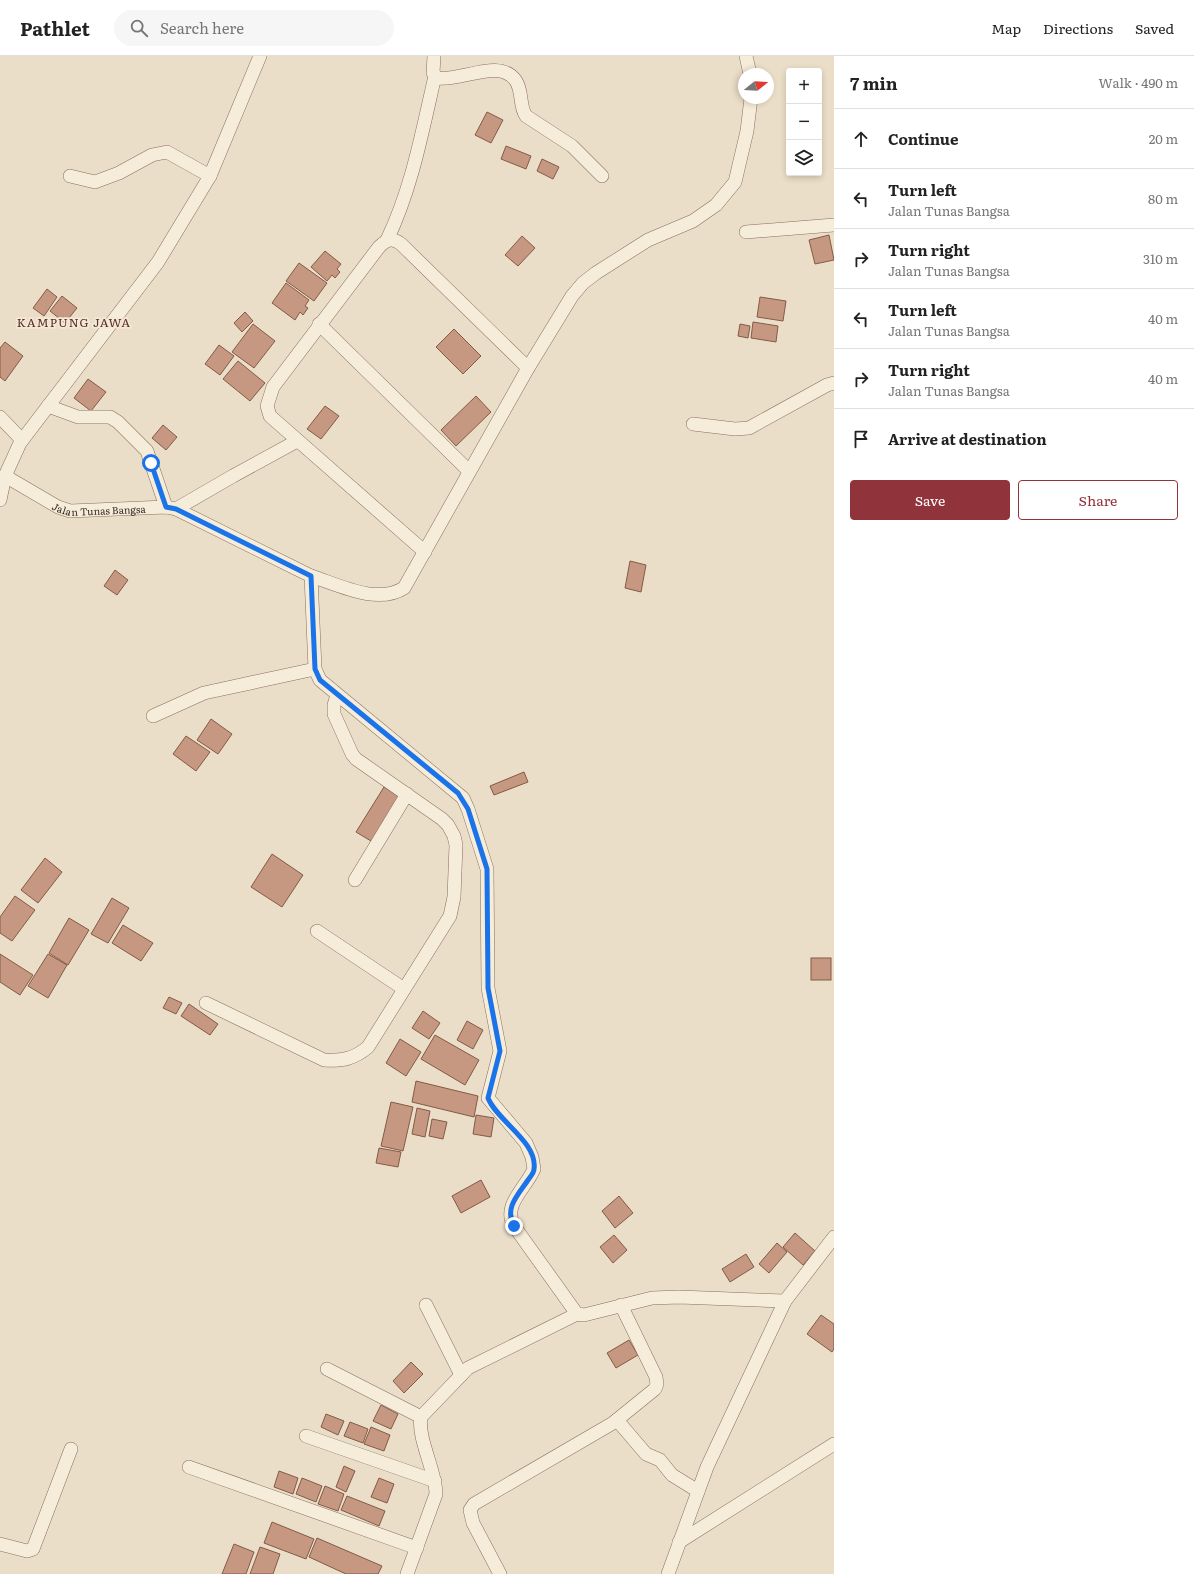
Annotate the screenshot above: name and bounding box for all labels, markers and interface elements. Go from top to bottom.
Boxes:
search box [114,10,394,46]
text: Pathlet [20,14,90,42]
text: Search here [160,16,244,39]
icon: search [128,17,150,39]
text: Map [991,18,1021,38]
text: Directions [1043,18,1113,38]
text: Saved [1135,18,1174,38]
north arrow [738,68,774,104]
map controls [786,68,822,176]
button: + [786,68,822,104]
text: 7 min [850,70,898,95]
text: Walk · 490 m [1099,73,1178,92]
button: − [786,104,822,140]
text: Continue [888,127,958,150]
icon: ahead [850,128,872,150]
text: 20 m [1149,129,1178,148]
button: layers [786,140,822,176]
text: Turn left [888,178,957,201]
icon: left [850,188,872,210]
text: 80 m [1148,189,1178,208]
text: Jalan Tunas Bangsa [888,201,1010,220]
text: Turn right [888,238,970,261]
icon: right [850,248,872,270]
text: 310 m [1143,249,1178,268]
text: Jalan Tunas Bangsa [888,261,1010,280]
text: Turn left [888,298,957,321]
icon: left [850,308,872,330]
text: 40 m [1148,309,1178,328]
district label: KAMPUNG JAWA [17,313,131,331]
text: Jalan Tunas Bangsa [888,321,1010,340]
text: Turn right [888,358,970,381]
icon: right [850,368,872,390]
text: 40 m [1148,369,1178,388]
text: Jalan Tunas Bangsa [888,381,1010,400]
text: Arrive at destination [888,427,1047,450]
icon: arrive [850,428,872,450]
route start [142,454,160,472]
button: Save [850,480,1010,520]
button: Share [1018,480,1178,520]
street label: Jalan Tunas Bangsa [50,498,147,519]
route end [505,1217,523,1235]

